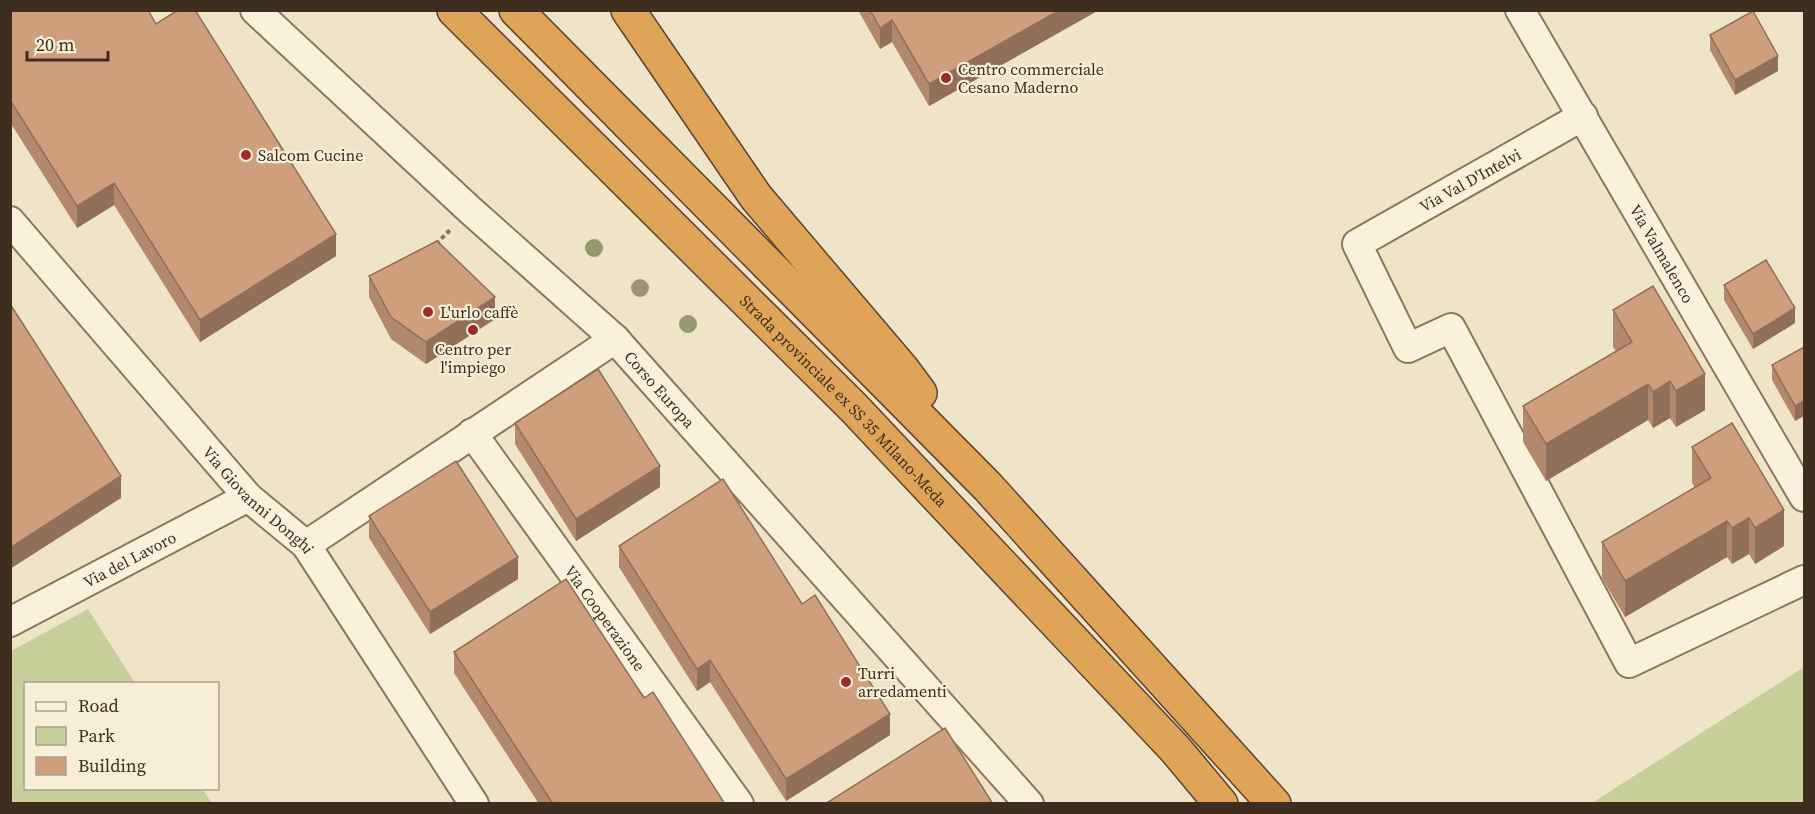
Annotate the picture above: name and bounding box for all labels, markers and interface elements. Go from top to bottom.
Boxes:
scale bar [27,24,108,62]
text: 20 m [36,32,74,57]
place label: Centro commerciale Cesano Maderno [958,58,1104,98]
marker: Centro commerciale Cesano Maderno [939,71,953,85]
street label: Via Val D'Intelvi [1415,143,1525,217]
place label: Salcom Cucine [258,144,363,166]
marker: Salcom Cucine [239,148,253,162]
street label: Via Valmalenco [1625,200,1700,307]
street label: Strada provinciale ex SS 35 Milano-Meda [735,290,953,512]
place label: L'urlo caffè [440,301,518,323]
marker: L'urlo caffè [421,305,435,319]
marker: Centro per l'impiego [466,323,480,337]
place label: Centro per l'impiego [435,338,511,378]
street label: Corso Europa [619,346,701,433]
street label: Via Giovanni Donghi [198,441,320,558]
street label: Via del Lavoro [79,526,180,593]
street label: Via Cooperazione [560,561,651,675]
place label: Turri arredamenti [858,662,947,702]
marker: Turri arredamenti [839,675,853,689]
legend [24,682,219,790]
text: Road [78,693,119,718]
text: Park [78,723,115,748]
text: Building [78,753,146,778]

